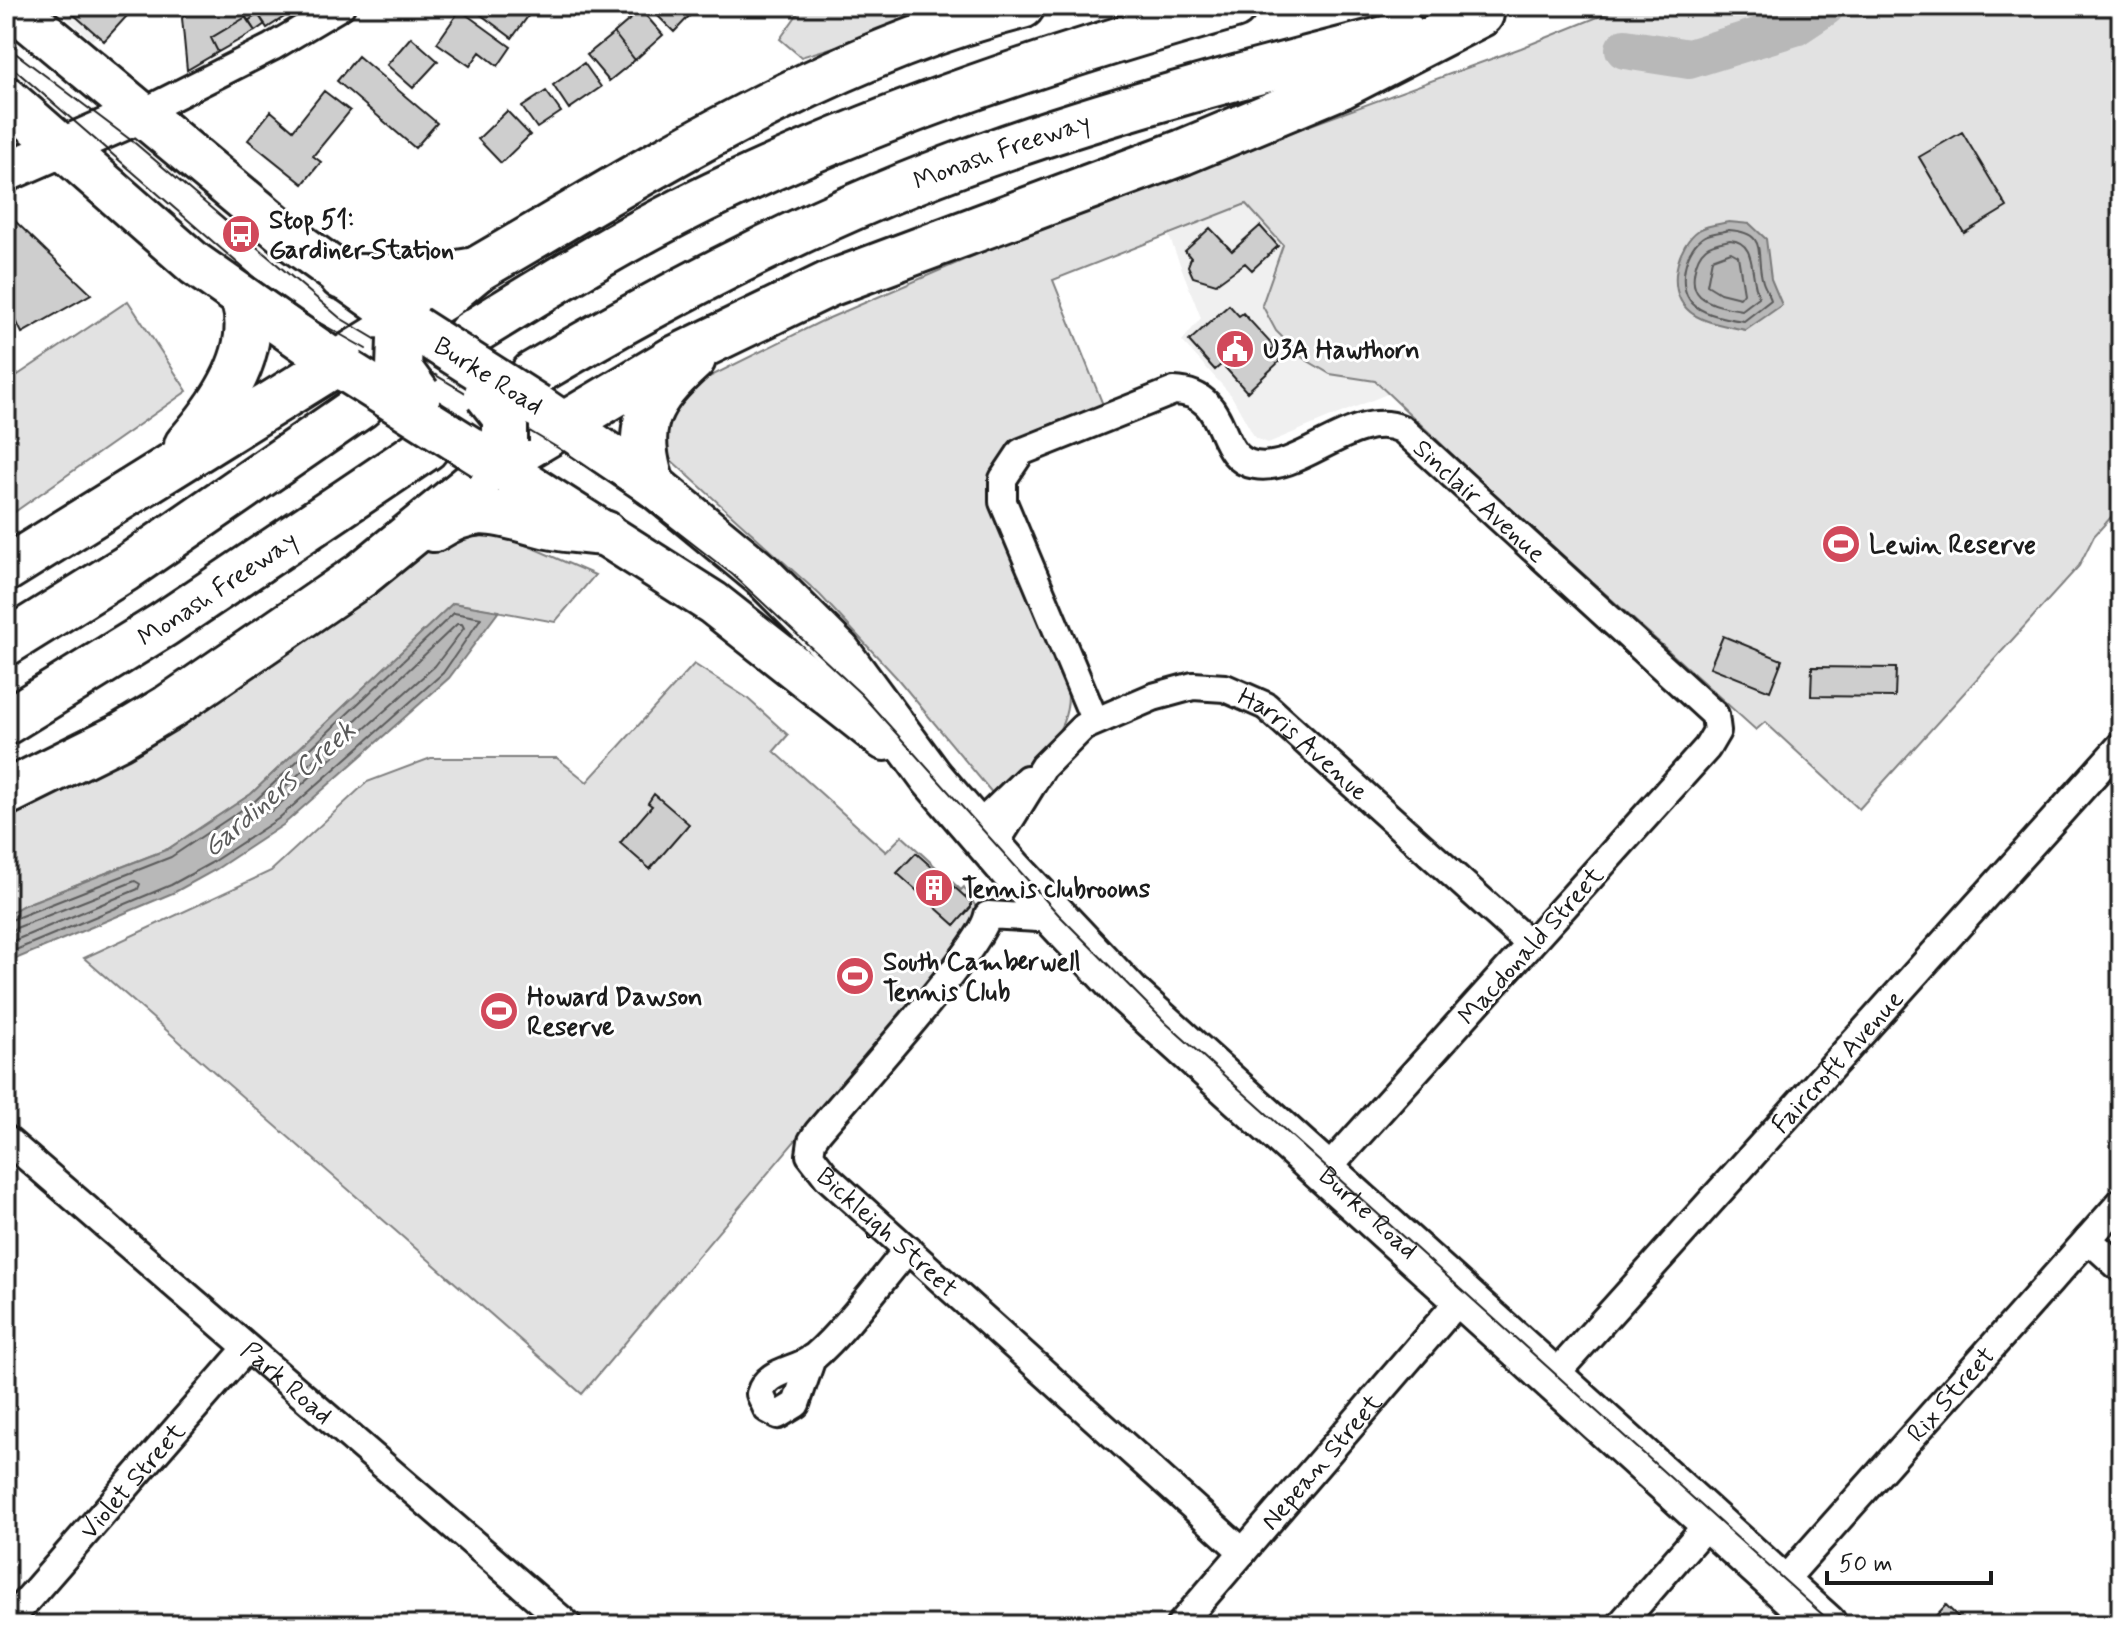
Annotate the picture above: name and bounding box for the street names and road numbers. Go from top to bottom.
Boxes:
street label: Monash Freeway [909,106,1095,199]
street label: Burke Road [427,330,549,424]
street label: Sinclair Avenue [1405,432,1553,571]
street label: Monash Freeway [132,524,305,655]
street label: Harris Avenue [1232,681,1375,809]
street label: Macdonald Street [1451,860,1612,1033]
street label: Faircroft Avenue [1765,983,1912,1142]
street label: Bickleigh Street [808,1160,964,1306]
street label: Burke Road [1311,1160,1425,1268]
street label: Park Road [233,1335,339,1433]
street label: Rix Street [1900,1340,2003,1450]
street label: Nepean Street [1254,1387,1391,1538]
street label: Violet Street [73,1416,194,1547]

